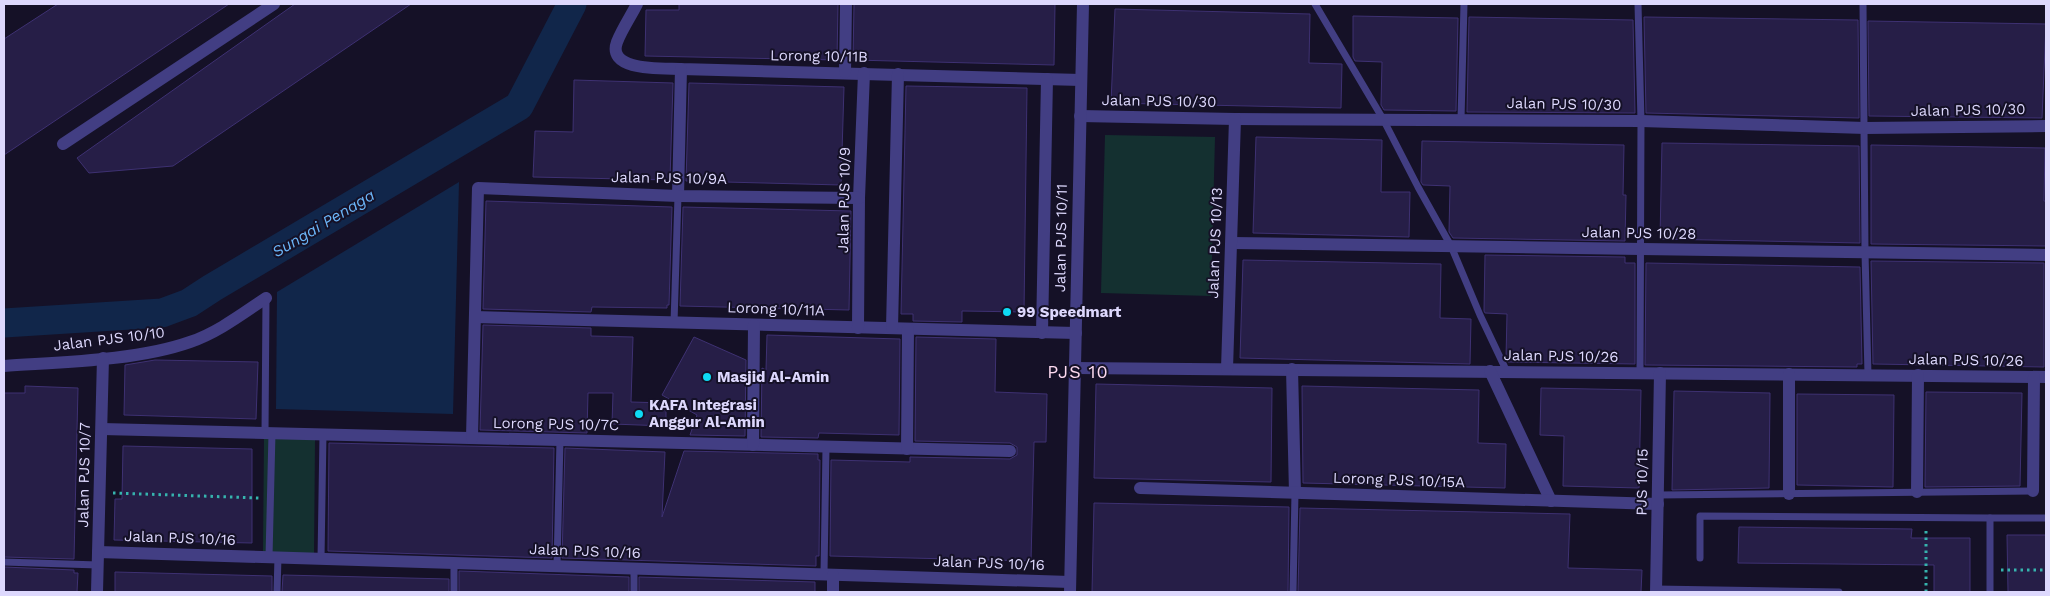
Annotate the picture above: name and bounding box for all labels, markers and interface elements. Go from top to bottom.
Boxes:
street label: Lorong 10/11B [770,46,868,66]
street label: Jalan PJS 10/30 [1101,91,1217,111]
street label: Jalan PJS 10/30 [1506,94,1622,114]
street label: Jalan PJS 10/30 [1910,100,2026,120]
street label: Jalan PJS 10/9 [834,147,854,253]
street label: Jalan PJS 10/9A [611,168,727,188]
street label: Jalan PJS 10/11 [1051,184,1071,292]
water label: Sungai Penaga [269,185,378,262]
street label: Jalan PJS 10/13 [1204,187,1226,299]
street label: Jalan PJS 10/28 [1581,223,1697,243]
street label: Lorong 10/11A [727,298,825,320]
place label: 99 Speedmart [1017,303,1122,321]
marker: 99 Speedmart [1001,306,1013,318]
street label: Jalan PJS 10/10 [52,323,166,355]
street label: Jalan PJS 10/26 [1503,346,1619,366]
street label: Jalan PJS 10/26 [1908,350,2024,370]
district label: PJS 10 [1047,361,1109,382]
place label: Masjid Al-Amin [717,368,829,386]
marker: Masjid Al-Amin [701,371,713,383]
place label: KAFA Integrasi Anggur Al-Amin [649,396,765,431]
marker: KAFA Integrasi Anggur Al-Amin [633,408,645,420]
street label: Lorong PJS 10/7C [493,414,619,434]
street label: Jalan PJS 10/7 [74,422,94,528]
street label: PJS 10/15 [1632,448,1652,516]
street label: Lorong PJS 10/15A [1333,469,1465,491]
street label: Jalan PJS 10/16 [124,527,236,549]
street label: Jalan PJS 10/16 [529,540,641,562]
street label: Jalan PJS 10/16 [933,552,1045,574]

